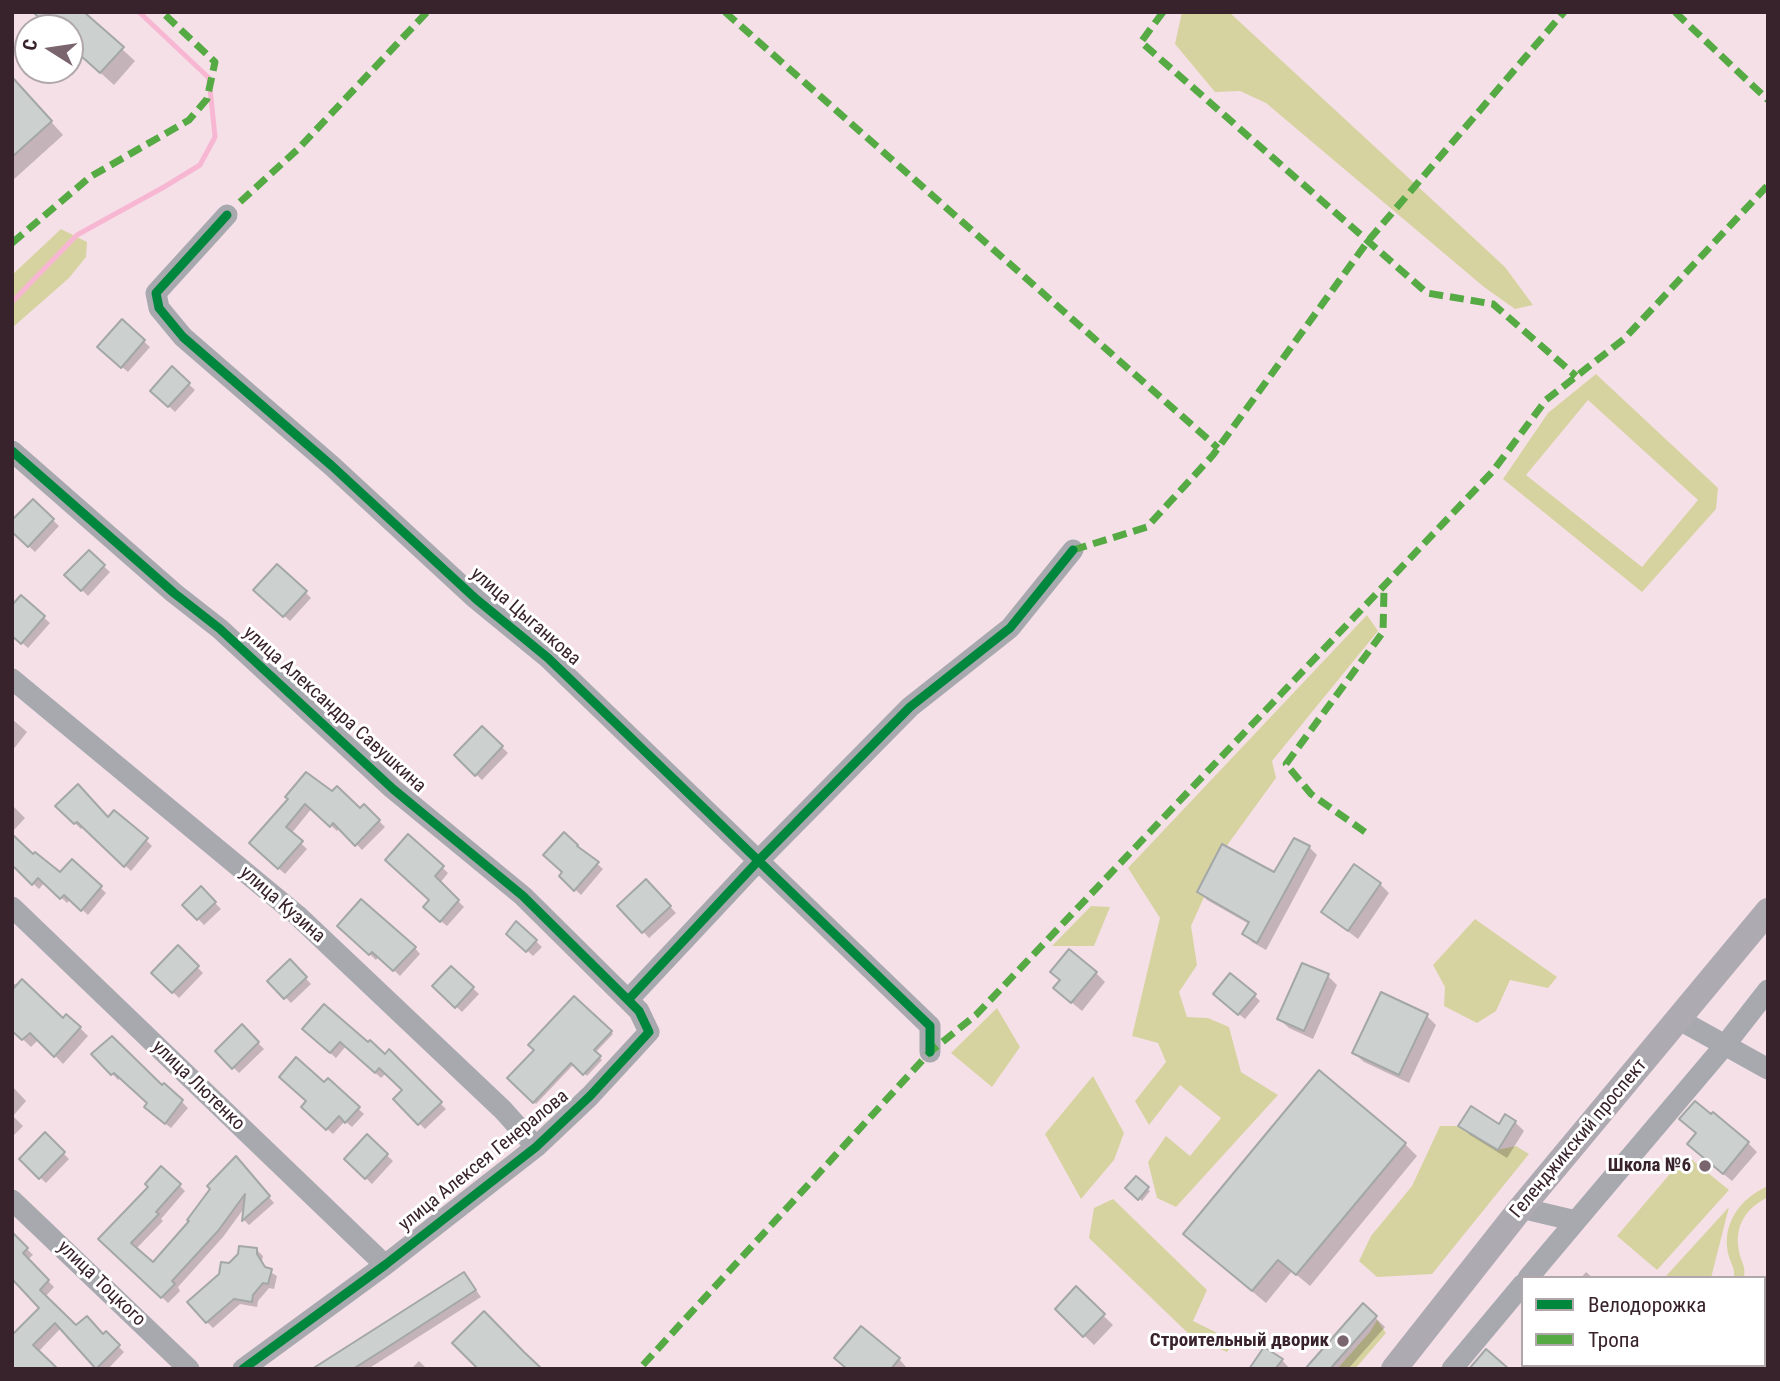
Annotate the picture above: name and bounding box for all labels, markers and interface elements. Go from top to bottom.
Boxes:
north arrow [14,14,84,84]
text: С [18,37,42,53]
street label: улица Цыганкова [465,563,585,671]
street label: улица Александра Савушкина [238,622,430,798]
street label: улица Кузина [235,862,329,948]
street label: улица Лютенко [147,1036,249,1136]
street label: Геленджикский проспект [1506,1055,1652,1223]
street label: улица Алексея Генералова [395,1086,573,1236]
place label: Школа №6 [1608,1155,1691,1177]
marker: Школа №6 [1697,1158,1713,1174]
street label: улица Тоцкого [52,1236,150,1332]
legend [1521,1276,1766,1367]
text: Велодорожка [1588,1293,1706,1317]
text: Тропа [1588,1328,1639,1352]
place label: Строительный дворик [1150,1330,1329,1352]
marker: Строительный дворик [1335,1333,1351,1349]

